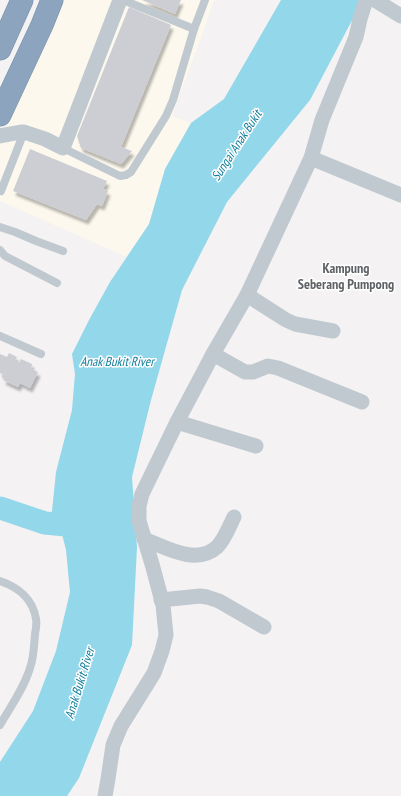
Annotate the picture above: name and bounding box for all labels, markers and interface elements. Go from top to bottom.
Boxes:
water label: Sungai Anak Bukit [207,106,266,184]
district label: Kampung Seberang Pumpong [298,259,394,293]
water label: Anak Bukit River [80,353,156,370]
water label: Anak Bukit River [61,643,99,721]

